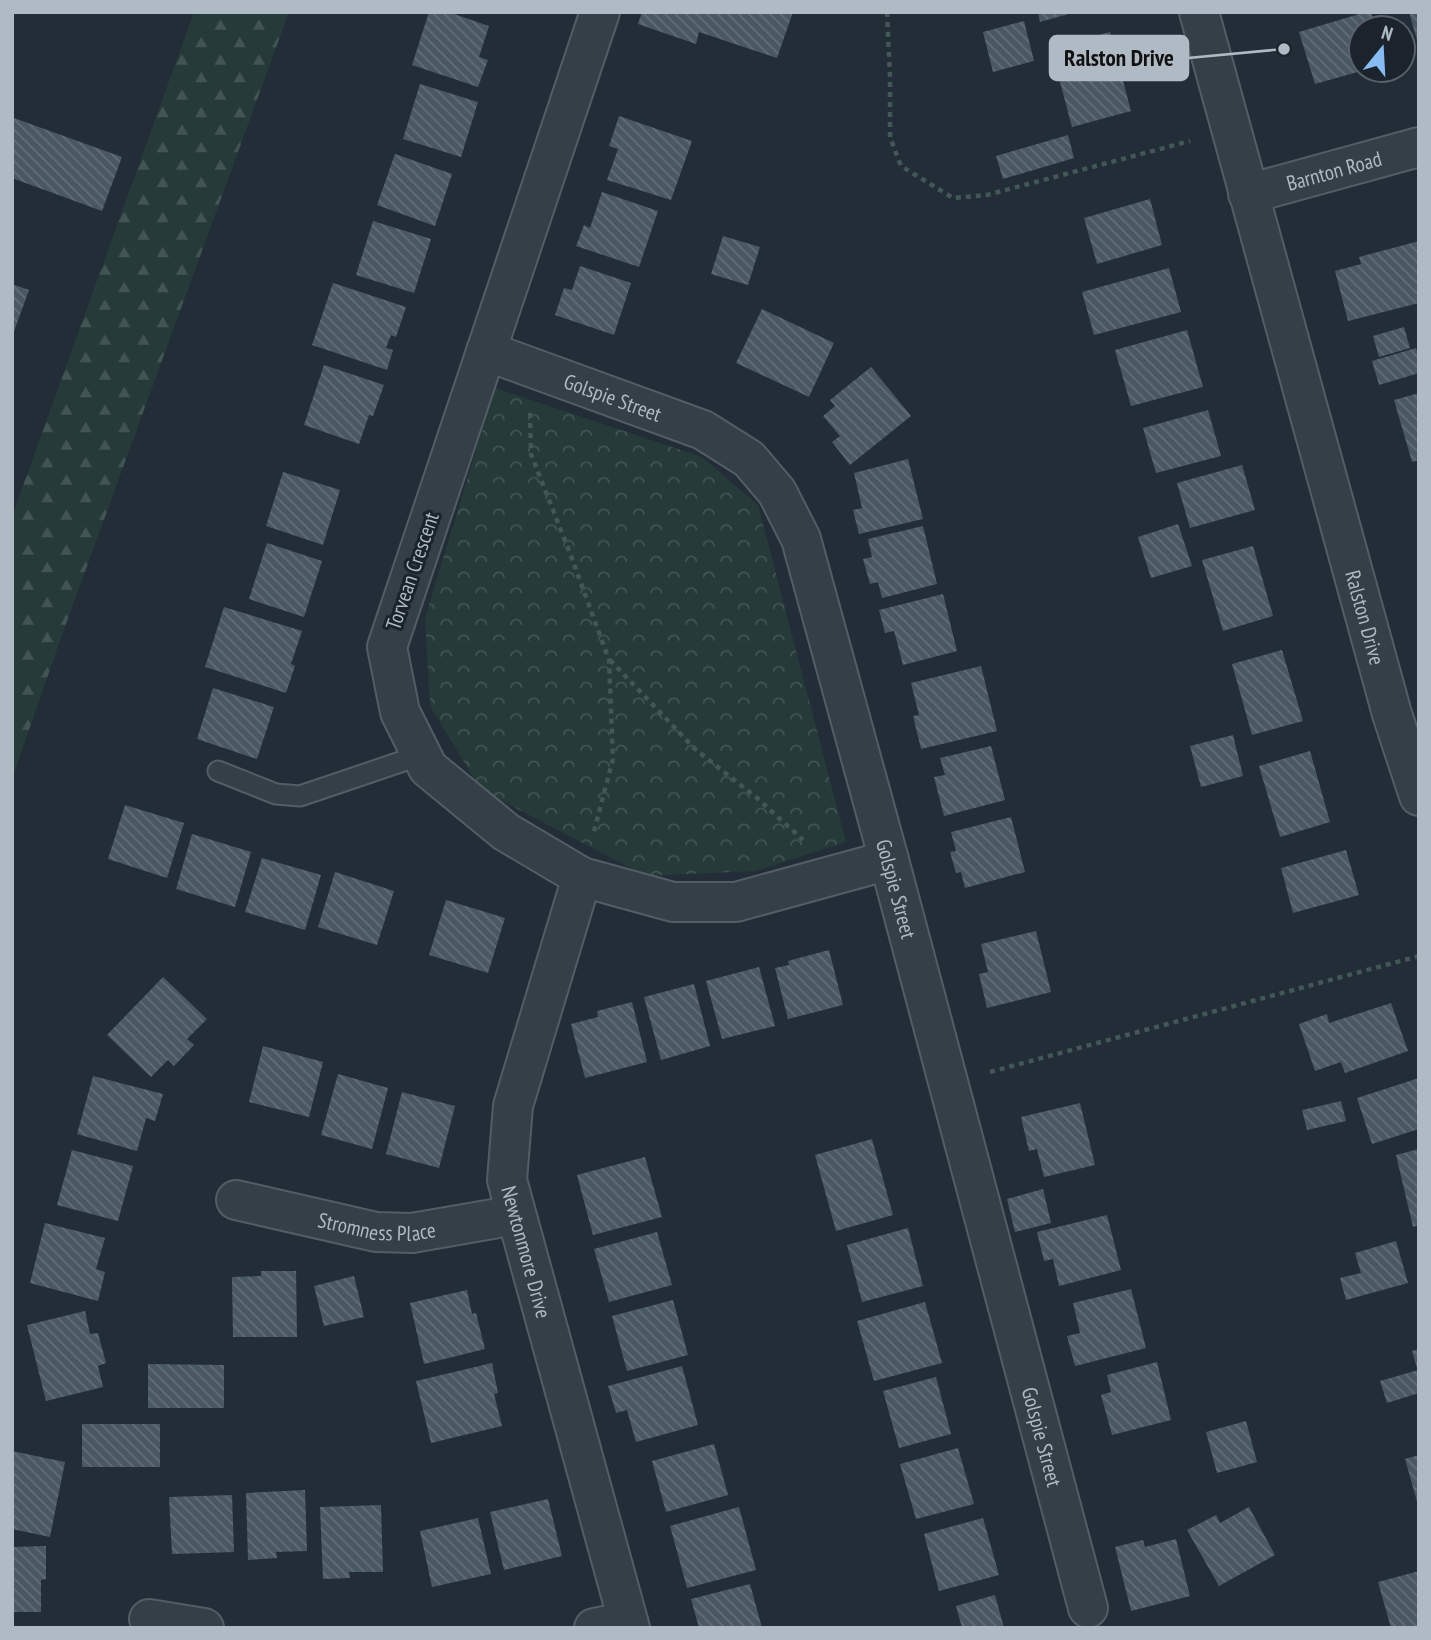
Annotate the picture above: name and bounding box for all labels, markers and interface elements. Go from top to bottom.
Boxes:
north arrow [1347,14,1417,84]
text: N [1379,20,1396,46]
callout: Ralston Drive [1050,36,1188,80]
text: Ralston Drive [1064,43,1174,72]
street label: Barnton Road [1283,144,1384,196]
street label: Golspie Street [560,367,666,427]
street label: Torvean Crescent [379,508,445,633]
street label: Ralston Drive [1340,567,1391,668]
street label: Golspie Street [870,836,923,942]
street label: Newtonmore Drive [496,1183,558,1321]
street label: Stromness Place [316,1206,438,1246]
street label: Golspie Street [1016,1384,1069,1490]

